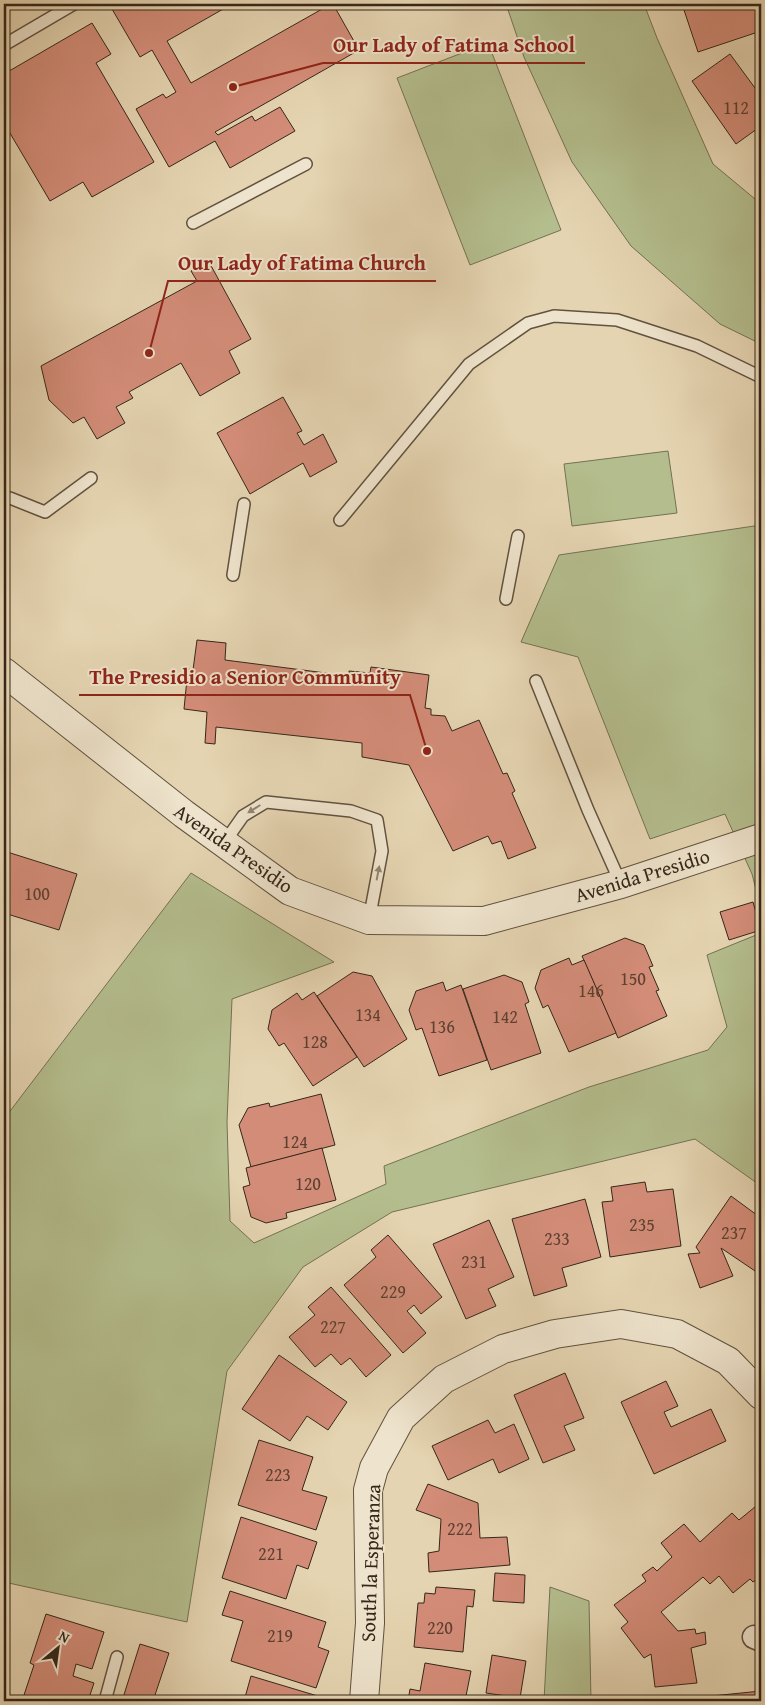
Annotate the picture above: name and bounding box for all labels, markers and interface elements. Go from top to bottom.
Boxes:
callout: Our Lady of Fatima School [323,27,585,63]
text: Our Lady of Fatima School [333,29,576,60]
house number: 112 [723,94,749,121]
callout: Our Lady of Fatima Church [168,245,436,281]
text: Our Lady of Fatima Church [178,247,427,278]
callout: The Presidio a Senior Community [79,659,410,695]
text: The Presidio a Senior Community [89,661,401,692]
street label: Avenida Presidio [169,796,299,900]
one-way arrow [248,804,261,814]
street label: Avenida Presidio [571,841,713,909]
one-way arrow [375,864,383,880]
house number: 100 [24,880,50,907]
house number: 150 [620,965,646,992]
house number: 146 [578,977,604,1004]
house number: 134 [355,1001,381,1028]
house number: 142 [492,1003,518,1030]
house number: 136 [429,1013,455,1040]
house number: 128 [302,1028,328,1055]
house number: 124 [282,1128,308,1155]
house number: 120 [295,1170,321,1197]
house number: 235 [629,1211,655,1238]
house number: 237 [721,1219,747,1246]
house number: 233 [544,1225,570,1252]
house number: 231 [461,1248,487,1275]
house number: 229 [380,1278,406,1305]
house number: 227 [320,1313,346,1340]
house number: 223 [265,1461,291,1488]
street label: South la Esperanza [353,1483,387,1643]
house number: 222 [447,1515,473,1542]
house number: 221 [258,1540,284,1567]
house number: 220 [427,1614,453,1641]
north arrow [32,1622,82,1672]
house number: 219 [267,1622,293,1649]
text: N [55,1626,74,1648]

